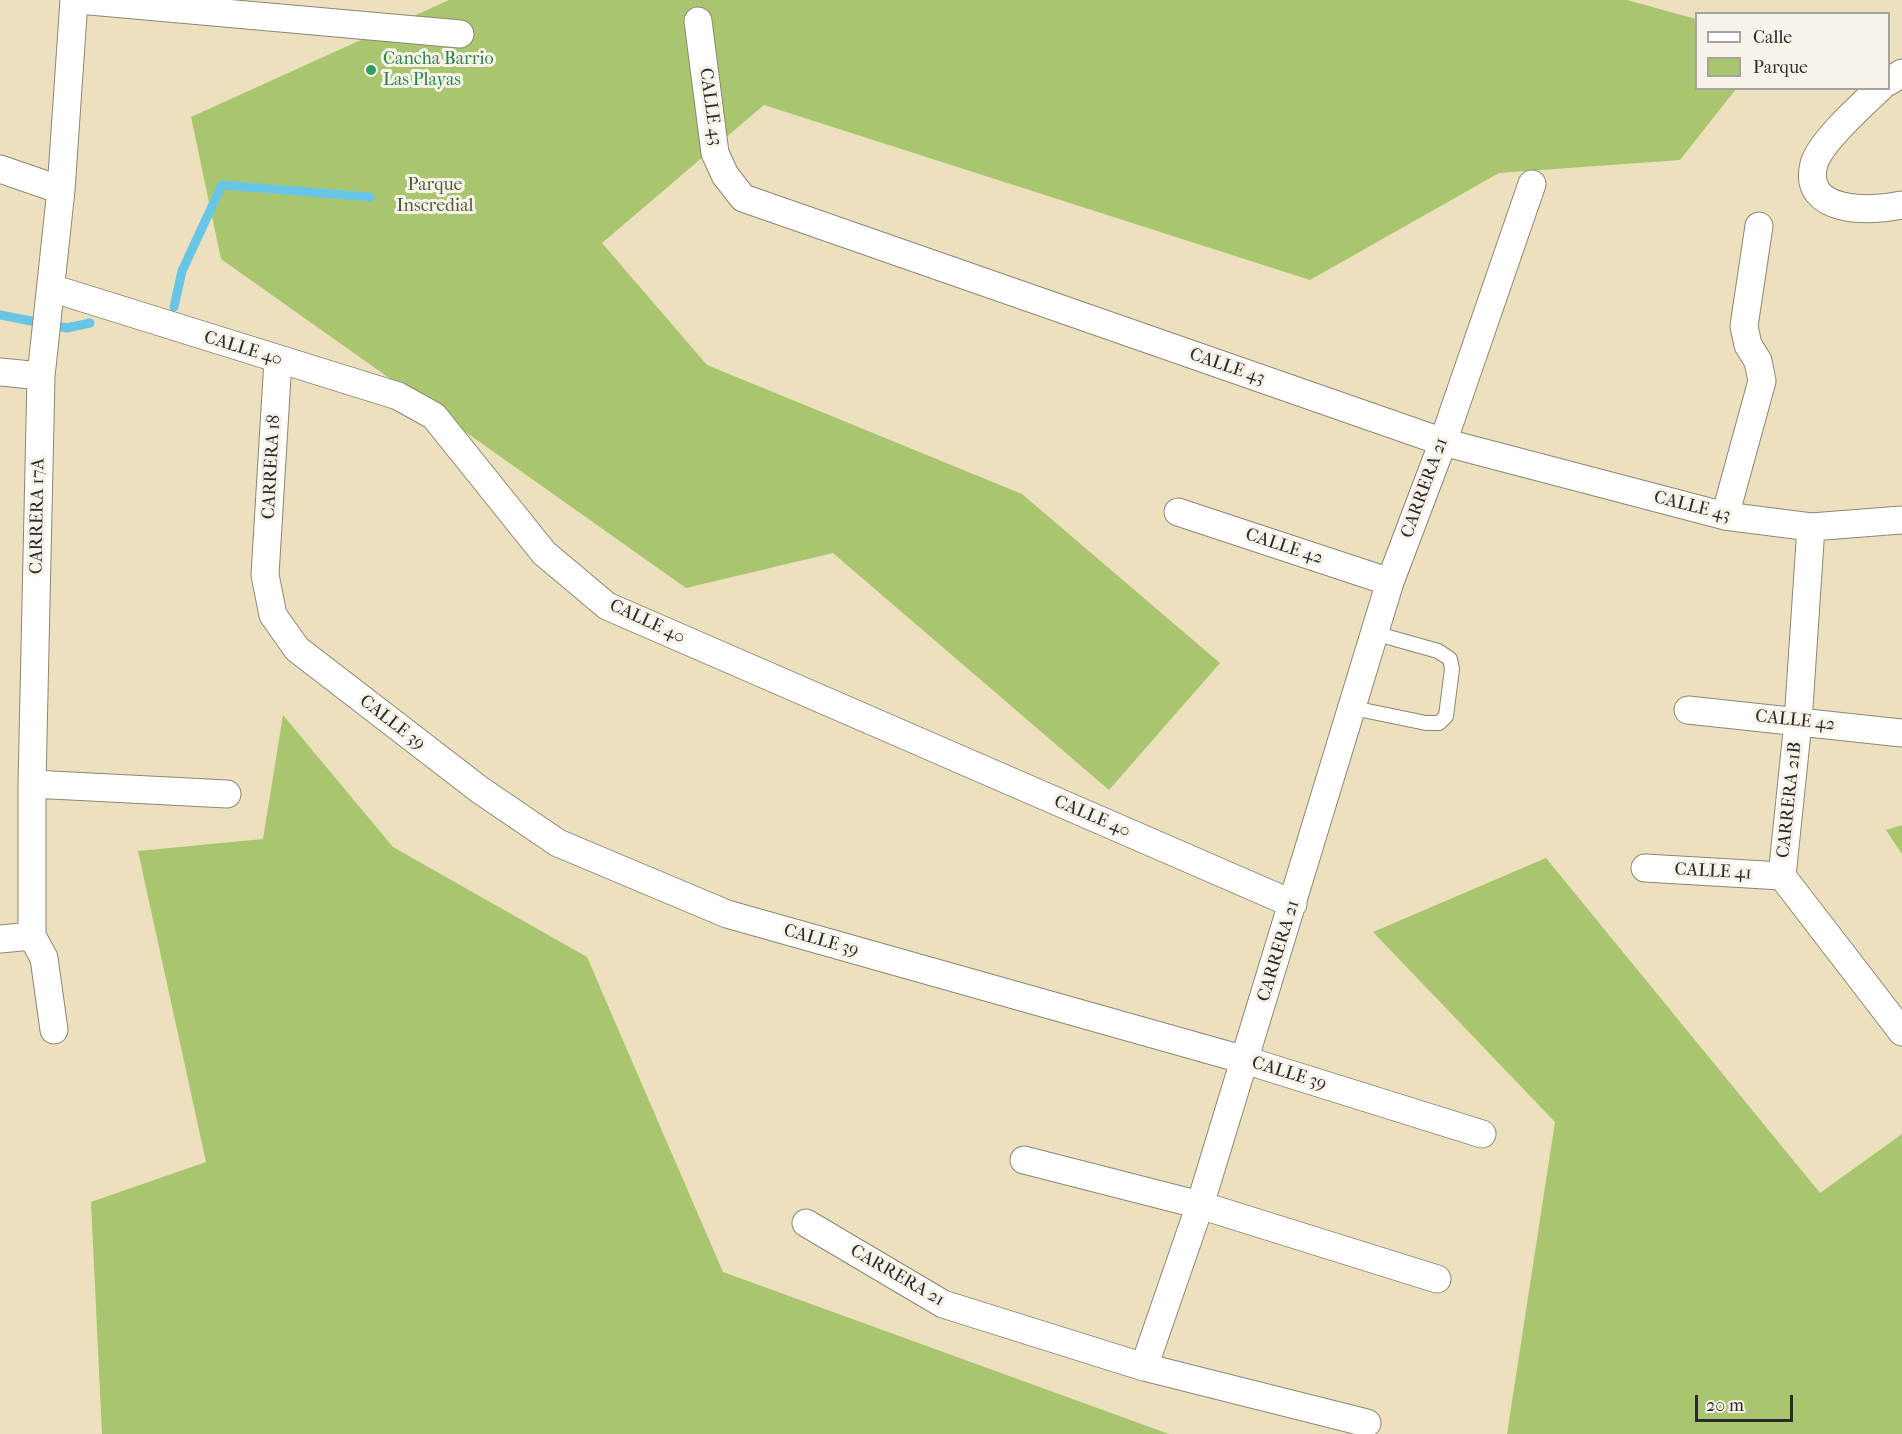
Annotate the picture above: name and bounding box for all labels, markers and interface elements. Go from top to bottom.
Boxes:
legend [1695,12,1890,90]
text: Calle [1753,27,1792,48]
place label: Cancha Barrio Las Playas [383,49,494,92]
text: Parque [1753,57,1808,78]
marker: Cancha Barrio Las Playas [364,63,378,77]
street label: CALLE 43 [694,67,726,147]
park label: Parque Inscredial [397,175,473,218]
street label: CALLE 40 [201,327,285,371]
street label: CALLE 43 [1186,344,1268,390]
street label: CARRERA 18 [258,414,286,520]
street label: CARRERA 21 [1397,435,1453,541]
street label: CARRERA 17A [26,458,50,574]
street label: CALLE 43 [1651,487,1733,527]
street label: CALLE 42 [1243,524,1325,570]
street label: CALLE 40 [606,595,688,649]
street label: CALLE 39 [355,691,429,755]
street label: CALLE 42 [1754,706,1836,736]
street label: CARRERA 21B [1773,741,1807,859]
street label: CALLE 40 [1051,791,1133,843]
street label: CALLE 41 [1674,859,1752,885]
street label: CARRERA 21 [1253,898,1305,1004]
street label: CALLE 39 [781,920,861,962]
street label: CALLE 39 [1249,1052,1329,1096]
street label: CARRERA 21 [846,1240,948,1312]
scale bar [1698,1383,1796,1421]
text: 20 m [1706,1395,1744,1416]

